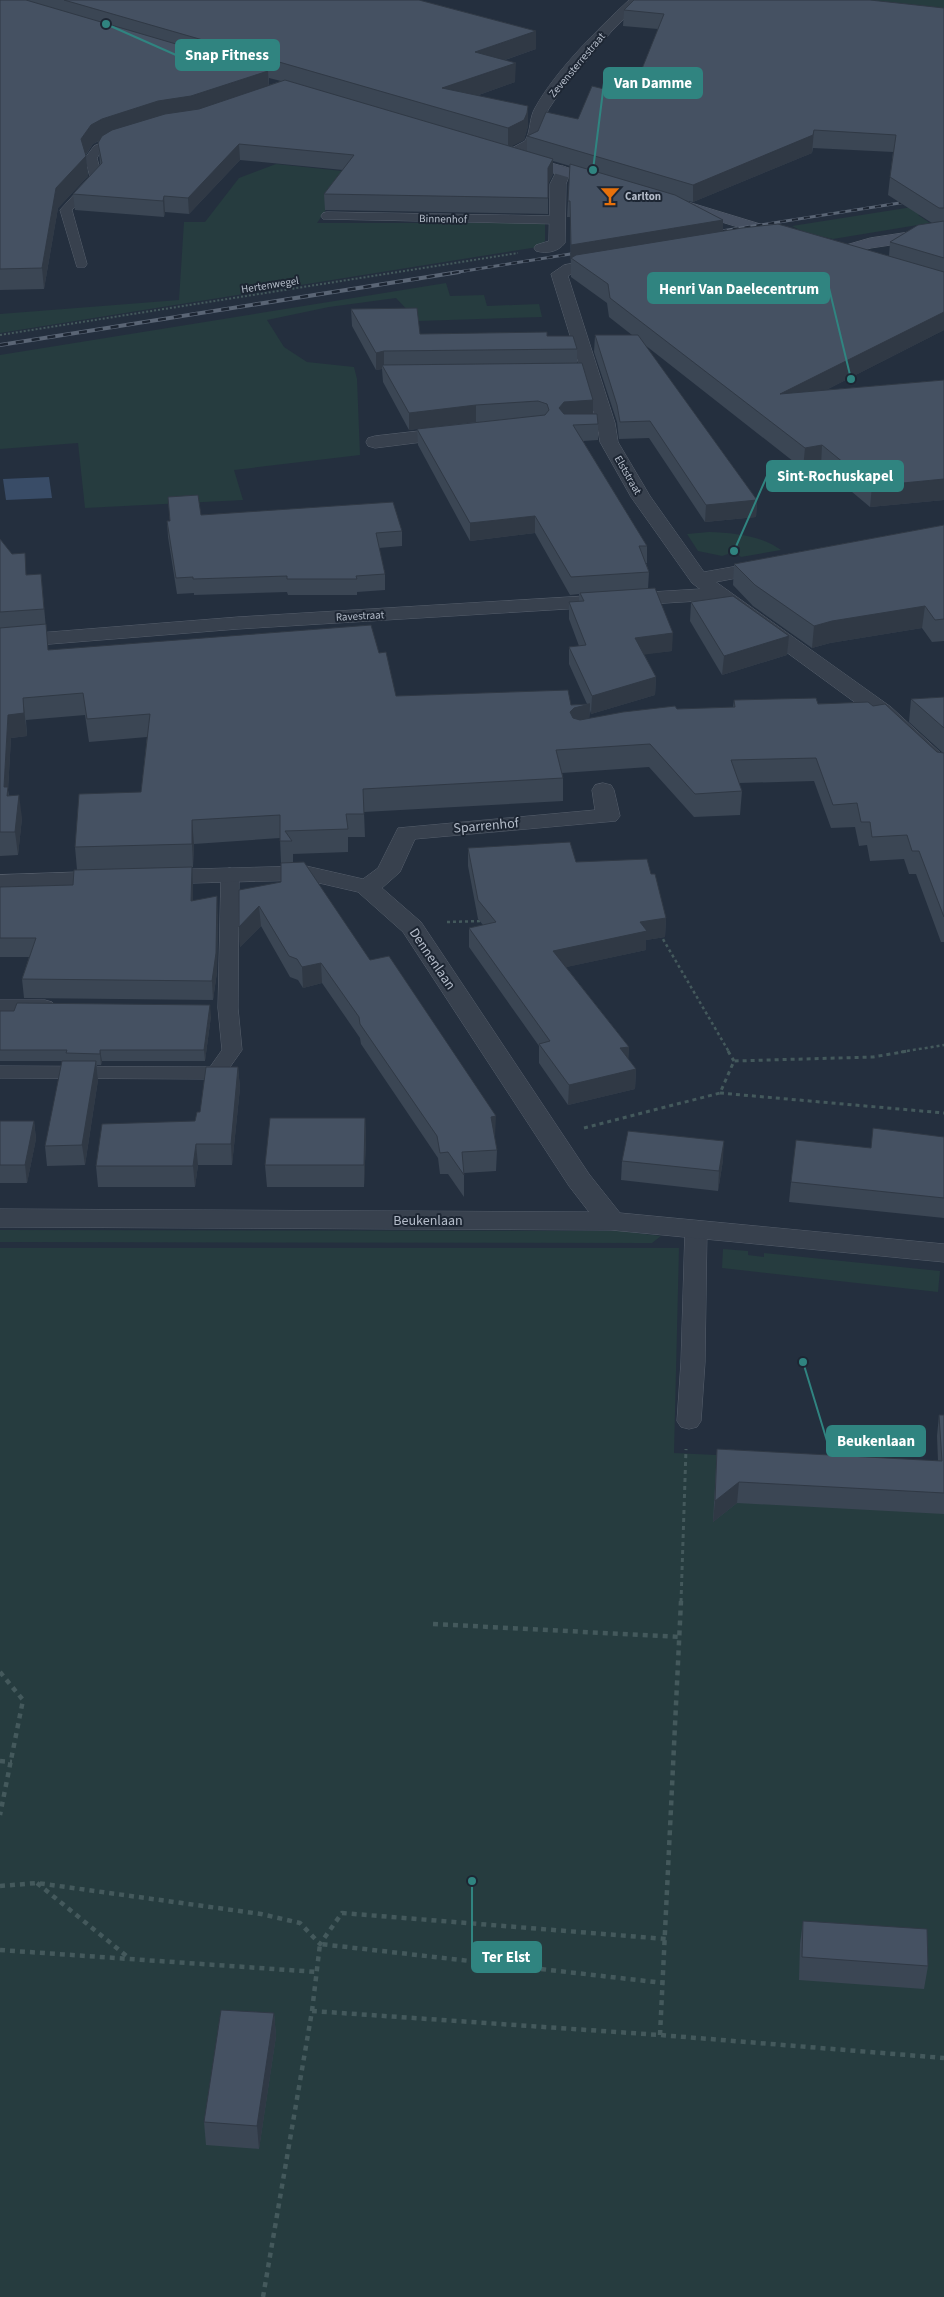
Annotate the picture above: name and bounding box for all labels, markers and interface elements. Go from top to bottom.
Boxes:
street label: Zevensterrestraat [545,29,609,101]
callout: Snap Fitness [176,40,279,70]
text: Snap Fitness [185,45,269,66]
callout: Van Damme [604,68,702,98]
text: Van Damme [613,73,692,94]
bar icon: Carlton [599,185,621,207]
place label: Carlton [625,189,661,204]
street label: Binnenhof [419,211,468,227]
street label: Hertenwegel [240,273,300,297]
callout: Henri Van Daelecentrum [648,273,829,303]
text: Henri Van Daelecentrum [659,279,819,300]
street label: Elststraat [611,453,645,498]
callout: Sint-Rochuskapel [767,461,903,491]
text: Sint-Rochuskapel [777,466,894,487]
street label: Ravestraat [335,607,385,625]
street label: Sparrenhof [452,813,520,839]
street label: Dennenlaan [404,924,460,994]
street label: Beukenlaan [393,1211,463,1231]
callout: Beukenlaan [827,1426,925,1456]
text: Beukenlaan [837,1431,915,1452]
callout: Ter Elst [472,1942,541,1972]
text: Ter Elst [482,1947,531,1968]

